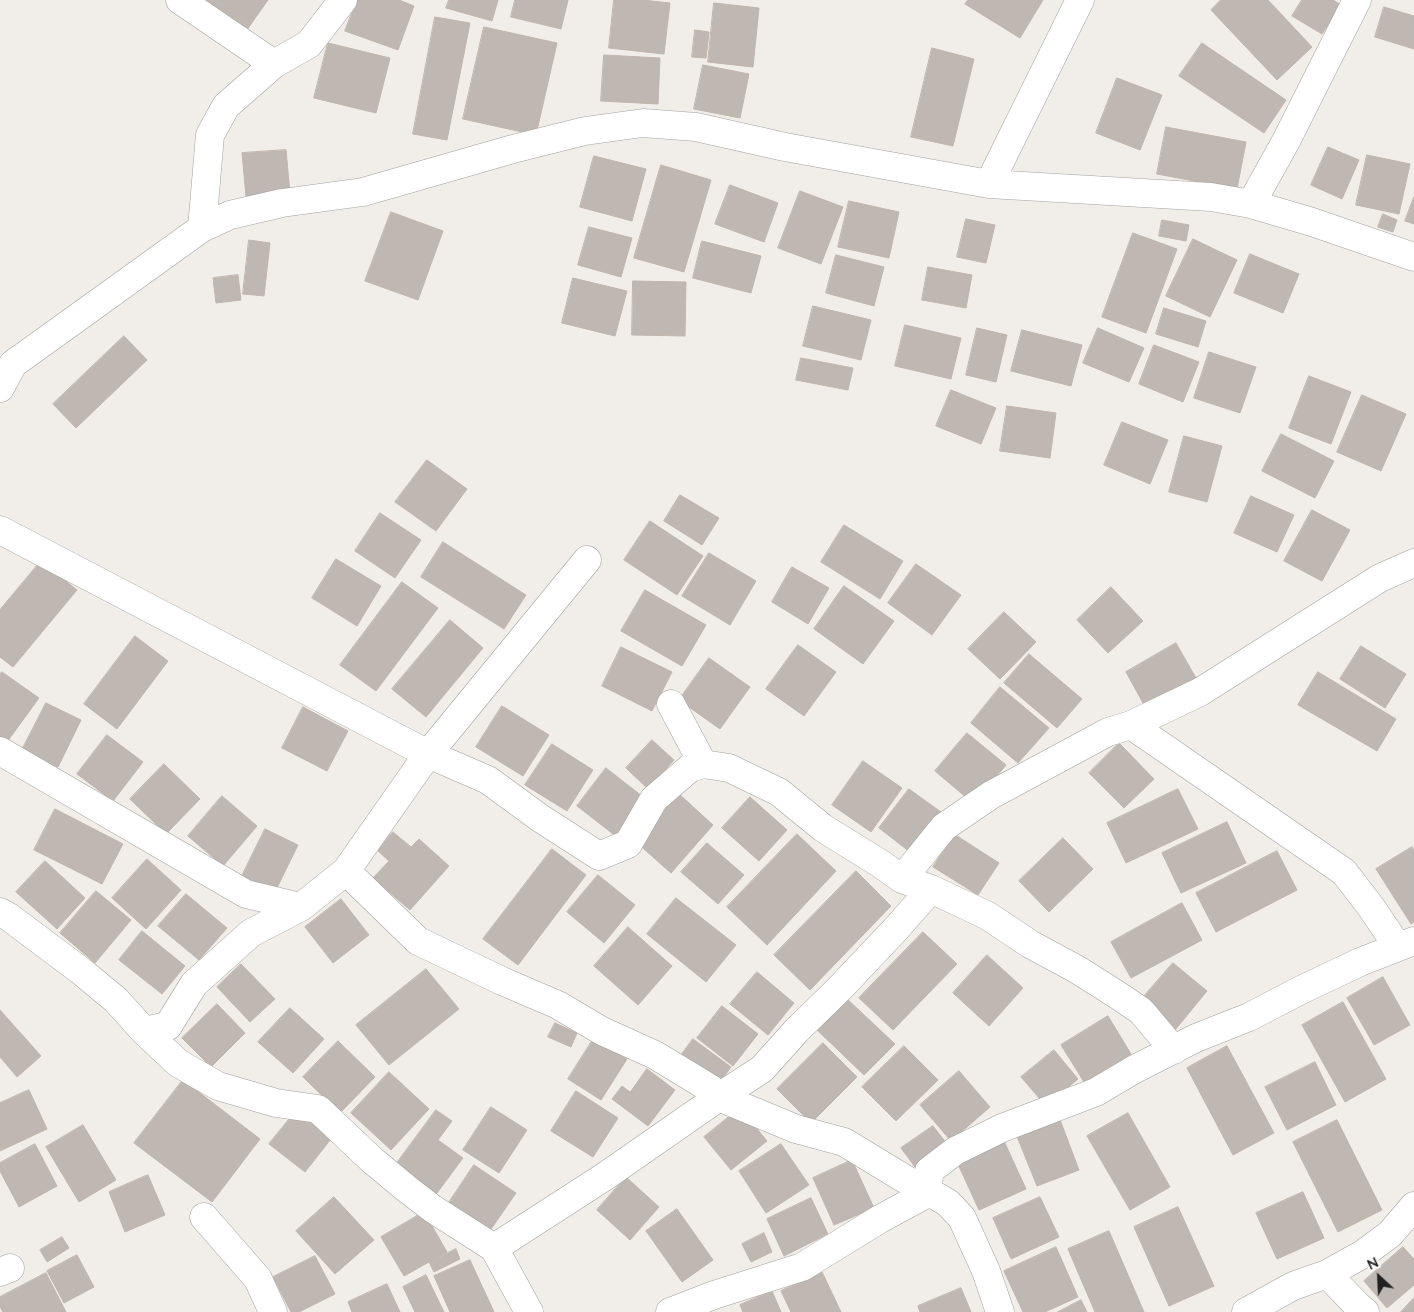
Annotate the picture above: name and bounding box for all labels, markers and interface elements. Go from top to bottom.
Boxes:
north arrow [1354,1252,1404,1302]
text: N [1364,1253,1381,1274]

